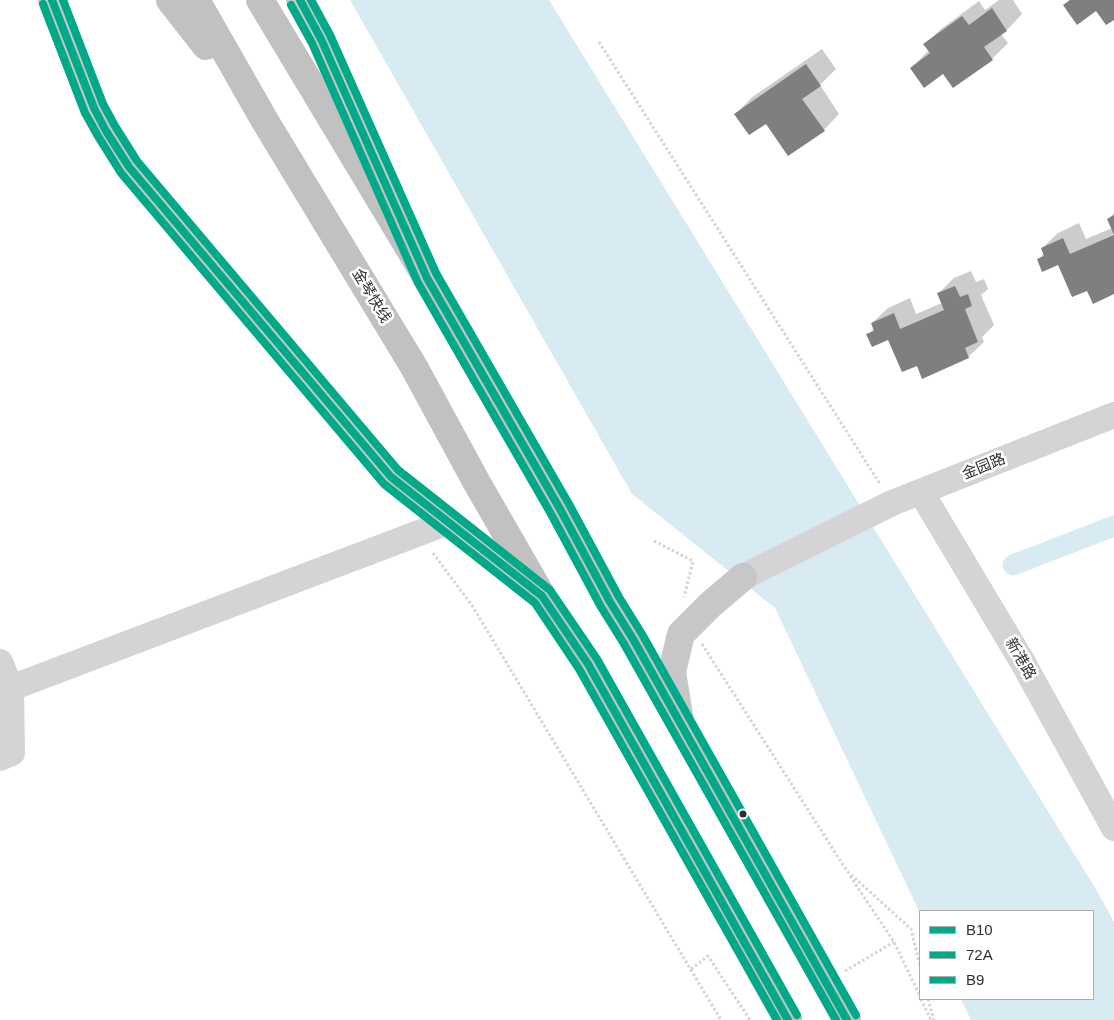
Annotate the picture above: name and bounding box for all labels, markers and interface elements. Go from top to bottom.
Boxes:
street label: 金琴快线 [348,266,394,326]
street label: 金园路 [960,450,1008,484]
street label: 新港路 [1001,635,1039,683]
unlabelled marker [738,809,748,819]
legend [919,910,1094,1000]
text: B10 [966,921,993,938]
text: 72A [966,946,993,963]
text: B9 [966,971,984,988]

